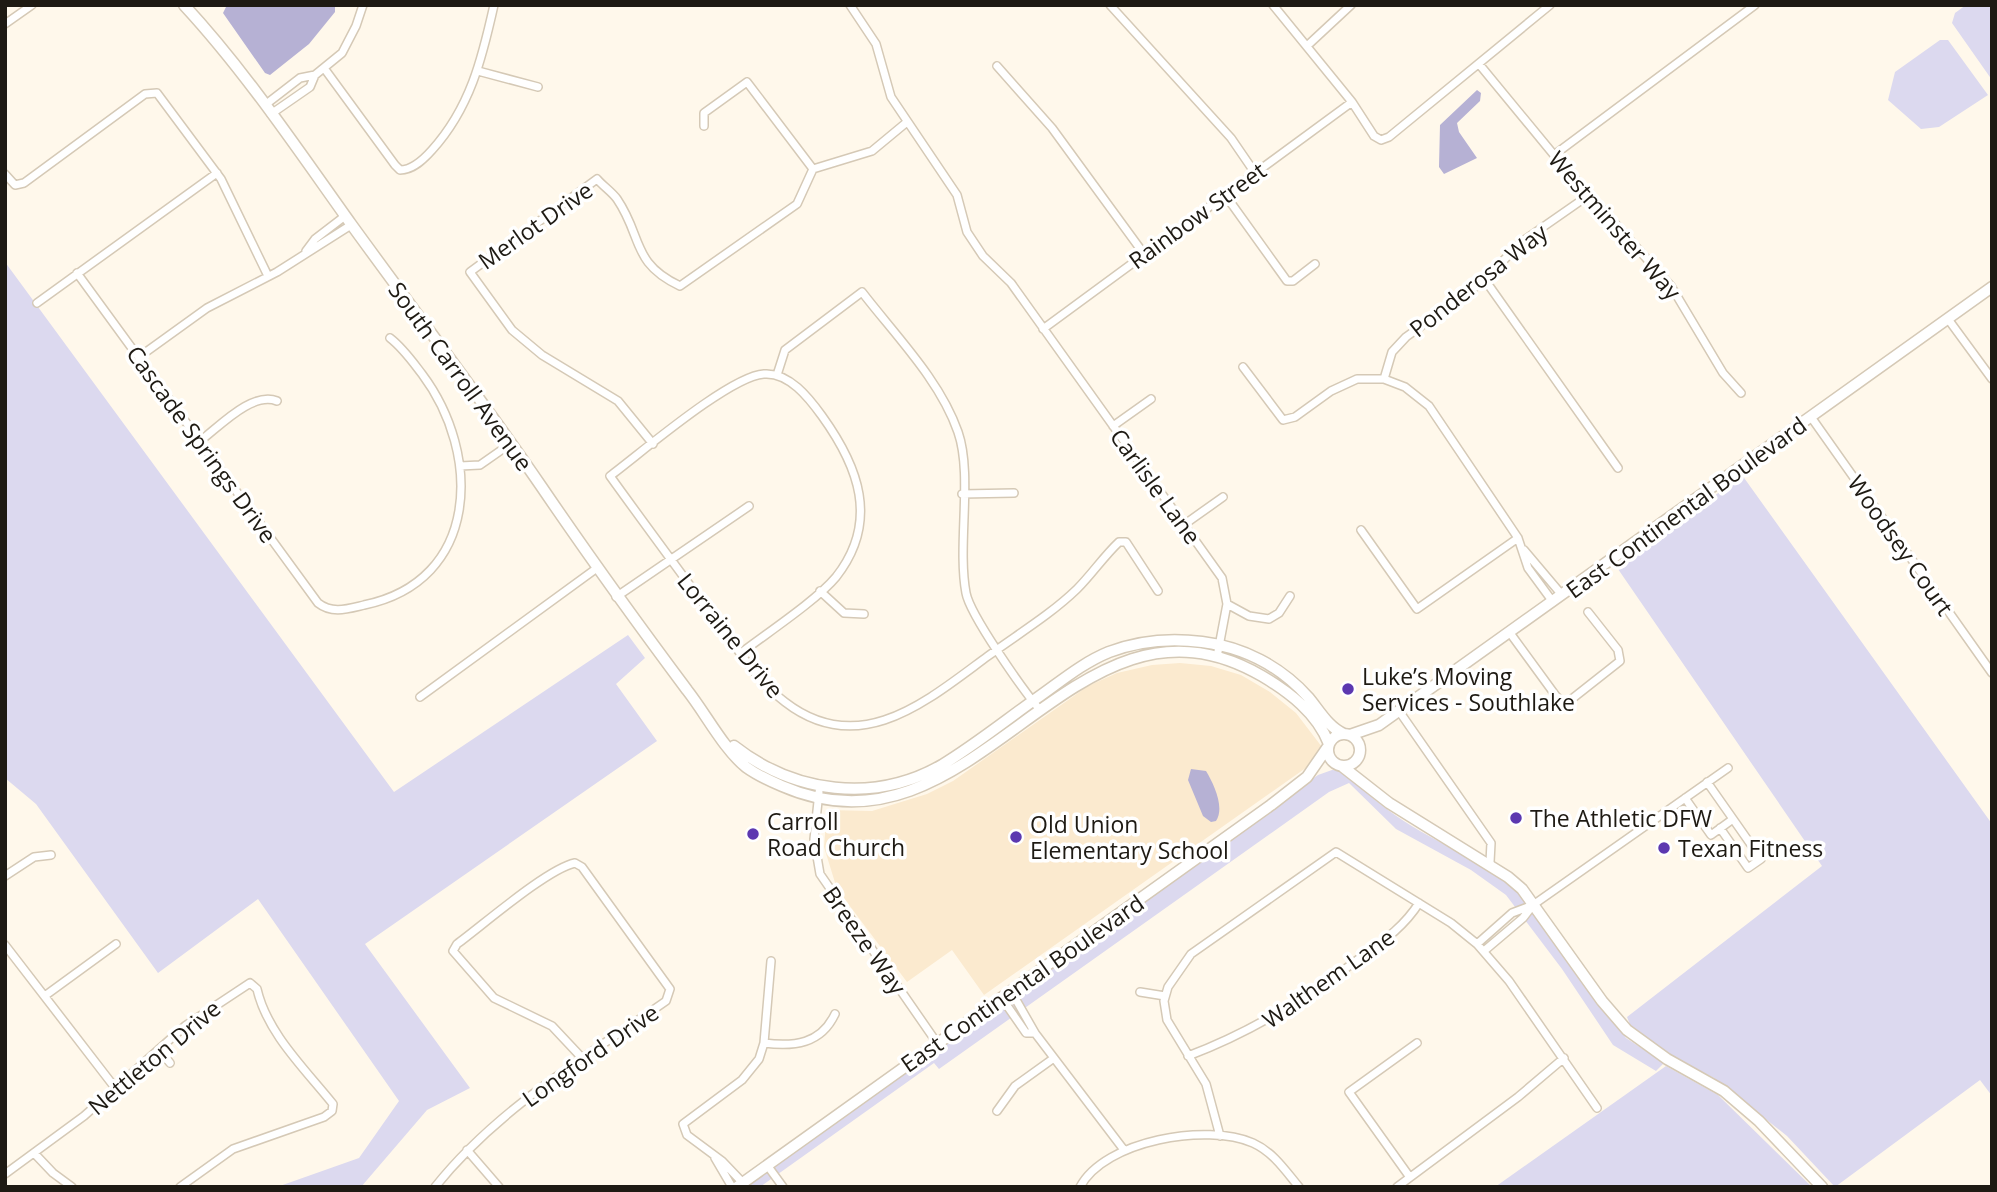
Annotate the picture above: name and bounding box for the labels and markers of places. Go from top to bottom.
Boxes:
place label: Luke’s Moving Services - Southlake [1362,660,1575,718]
marker: Luke’s Moving Services - Southlake [1340,681,1356,697]
place label: The Athletic DFW [1530,802,1712,834]
place label: Carroll Road Church [767,805,905,863]
place label: Old Union Elementary School [1030,808,1229,866]
marker: The Athletic DFW [1508,810,1524,826]
marker: Carroll Road Church [745,826,761,842]
marker: Old Union Elementary School [1008,829,1024,845]
place label: Texan Fitness [1678,832,1823,864]
marker: Texan Fitness [1656,840,1672,856]

